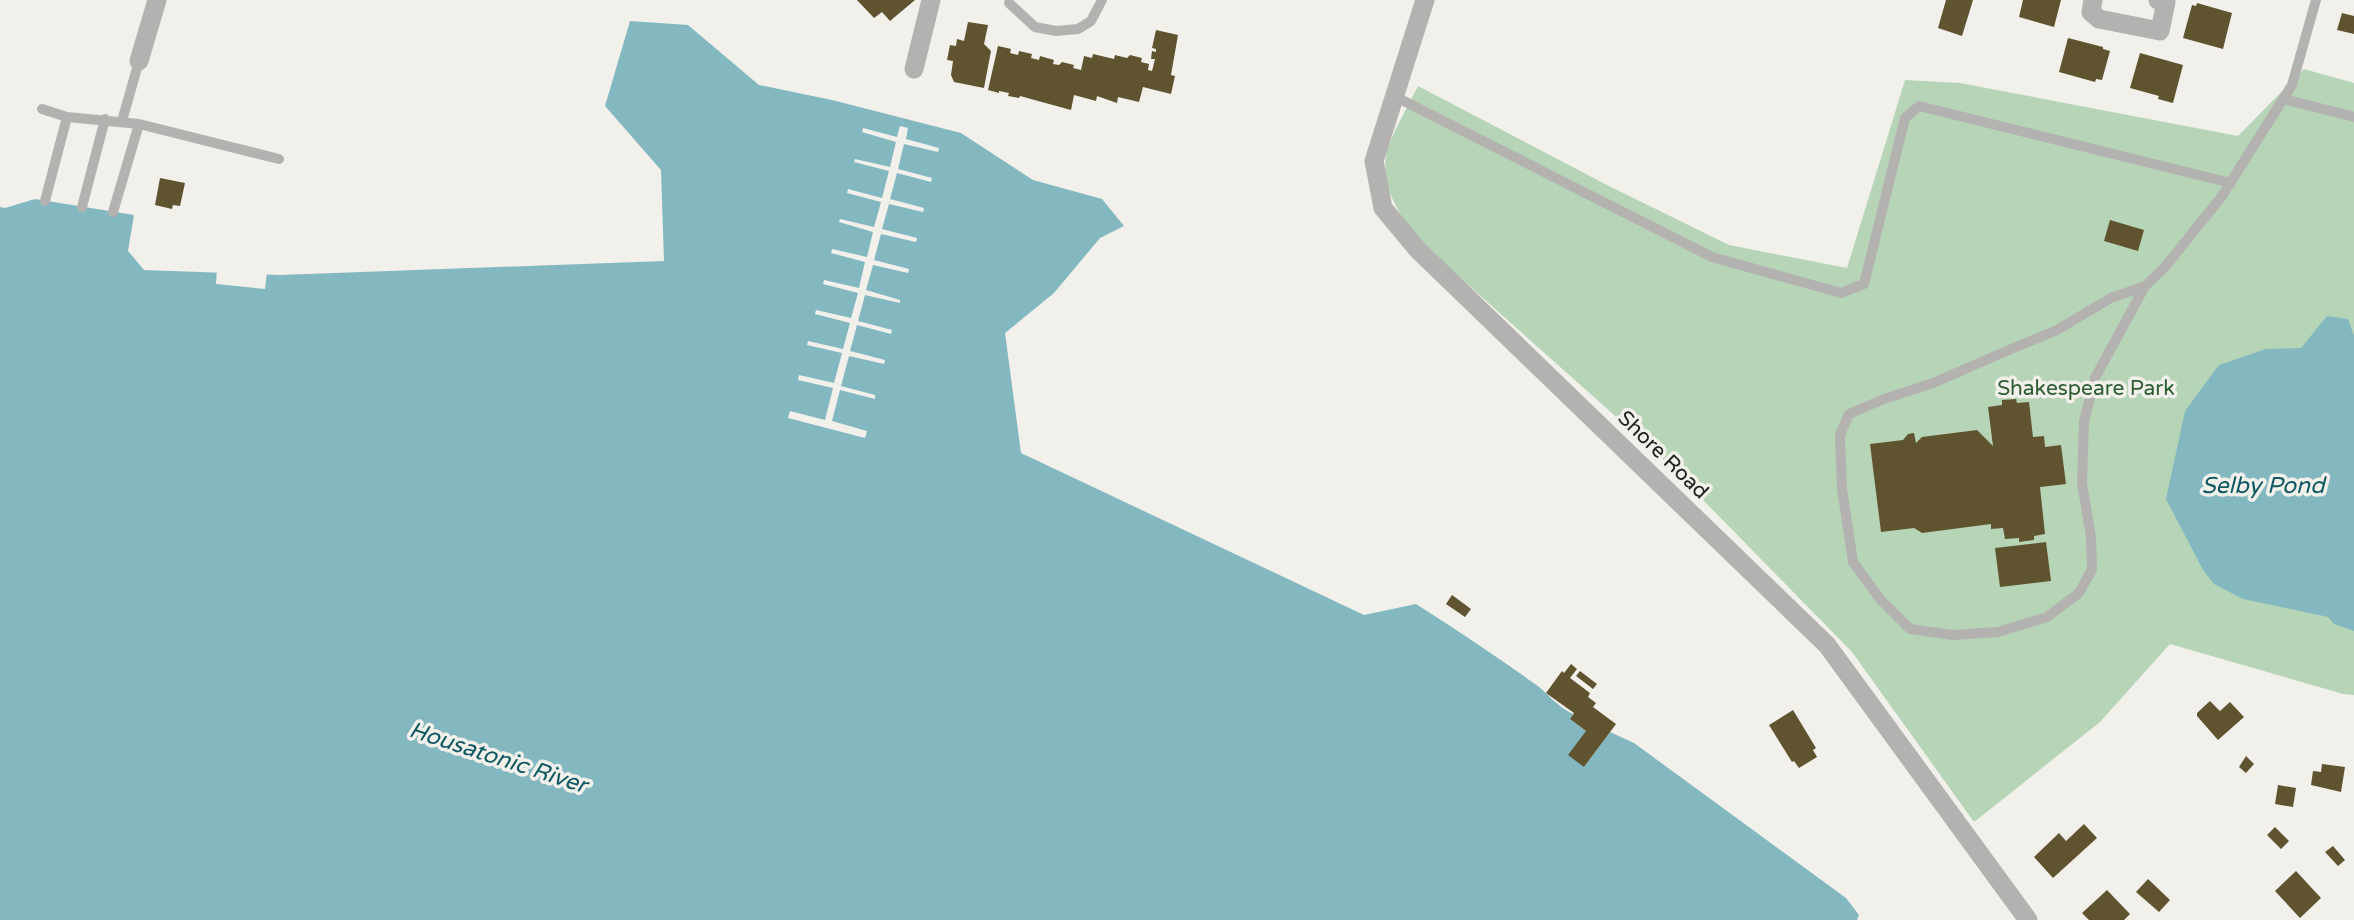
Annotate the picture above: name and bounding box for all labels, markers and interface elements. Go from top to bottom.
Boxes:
park label: Shakespeare Park [1997,376,2175,401]
street label: Shore Road [1613,406,1713,504]
water label: Selby Pond [2201,472,2327,500]
water label: Housatonic River [406,716,593,801]

